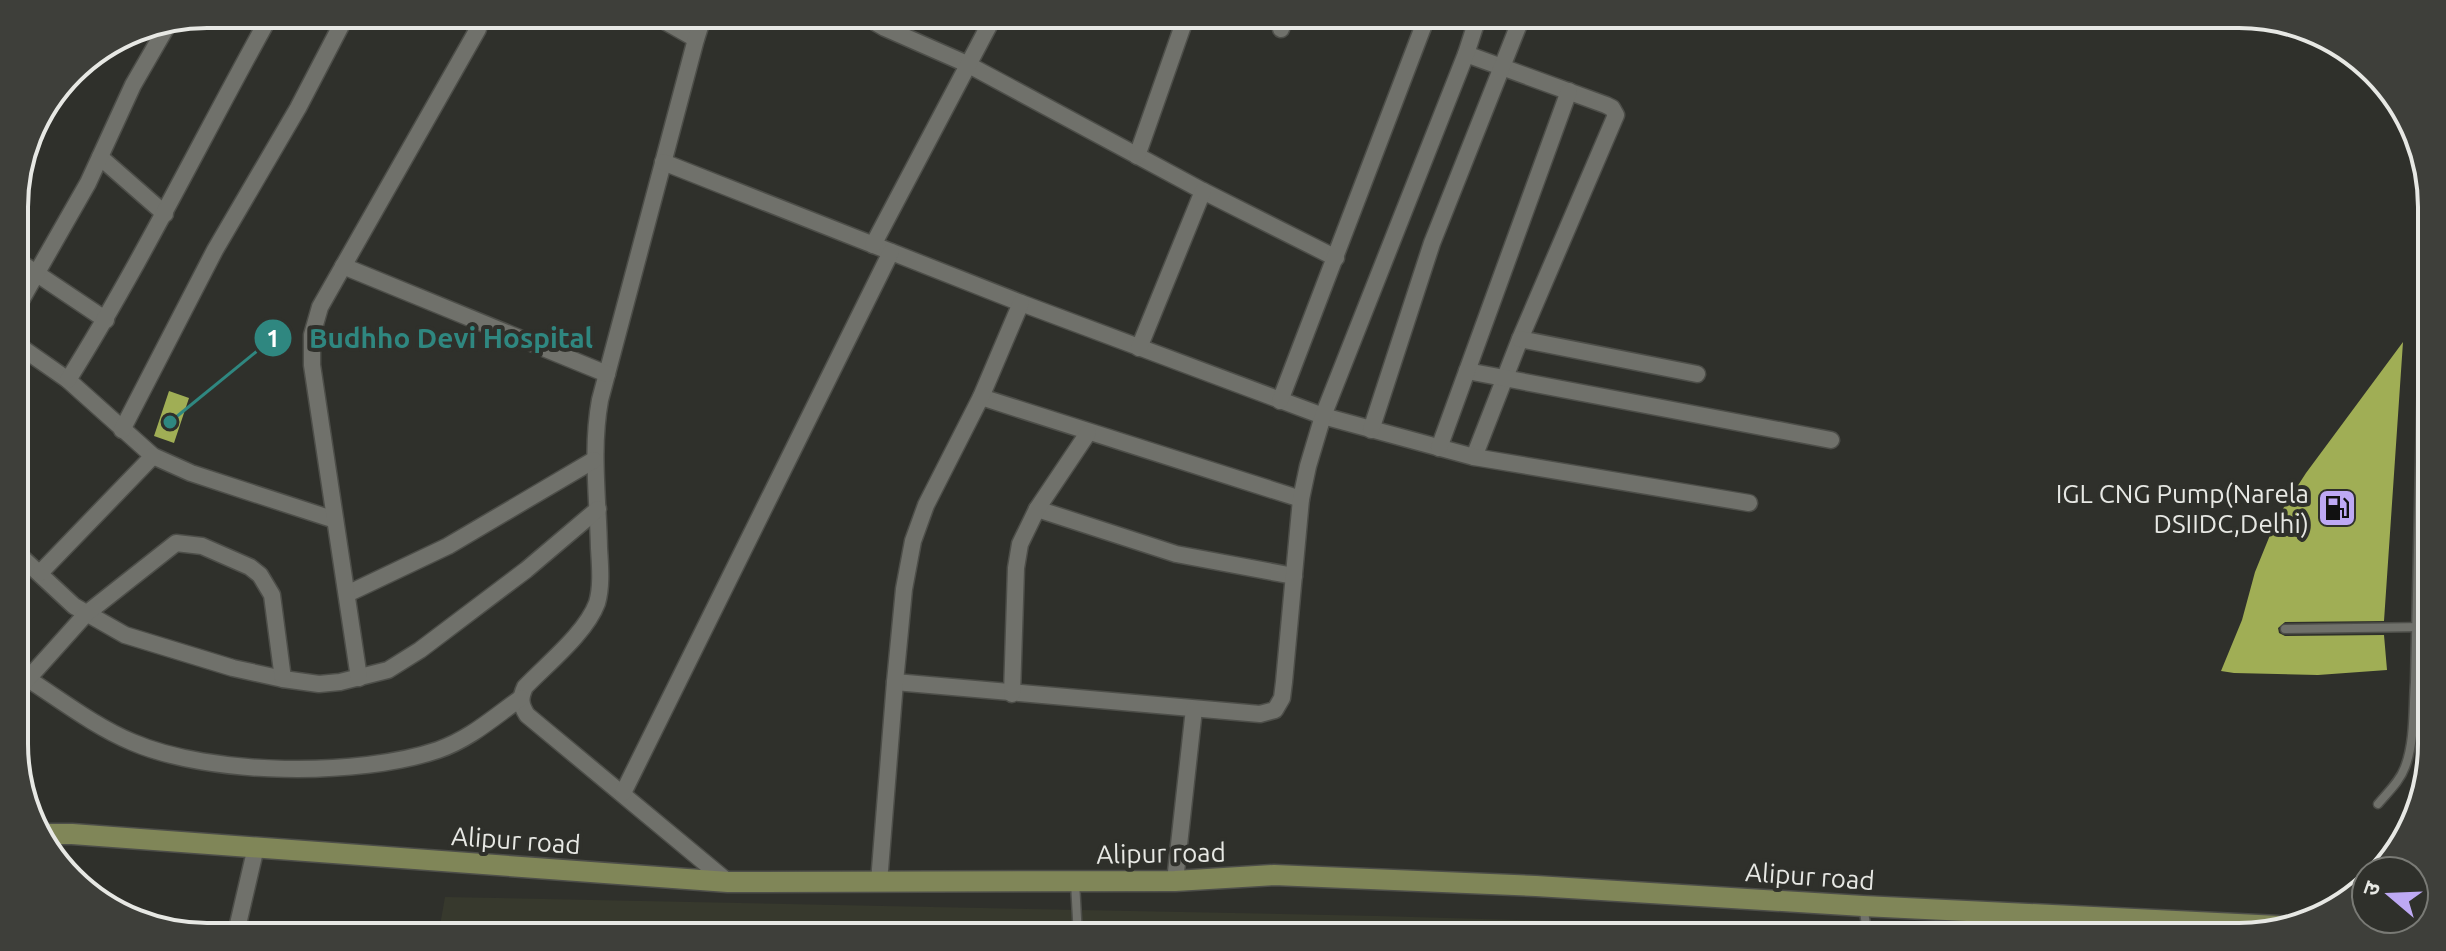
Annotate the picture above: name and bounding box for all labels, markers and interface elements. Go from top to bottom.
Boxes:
callout: Budhho Devi Hospital [253,312,609,364]
text: Budhho Devi Hospital [309,322,593,353]
text: 1 [266,325,280,352]
place label: IGL CNG Pump(Narela DSIIDC,Delhi) [2056,479,2309,538]
fuel station icon: IGL CNG Pump(Narela DSIIDC,Delhi) [2316,487,2358,529]
street label: Alipur road [450,821,582,859]
street label: Alipur road [1096,837,1226,869]
north arrow [2350,855,2430,935]
street label: Alipur road [1744,857,1876,895]
text: उ [2357,877,2385,898]

